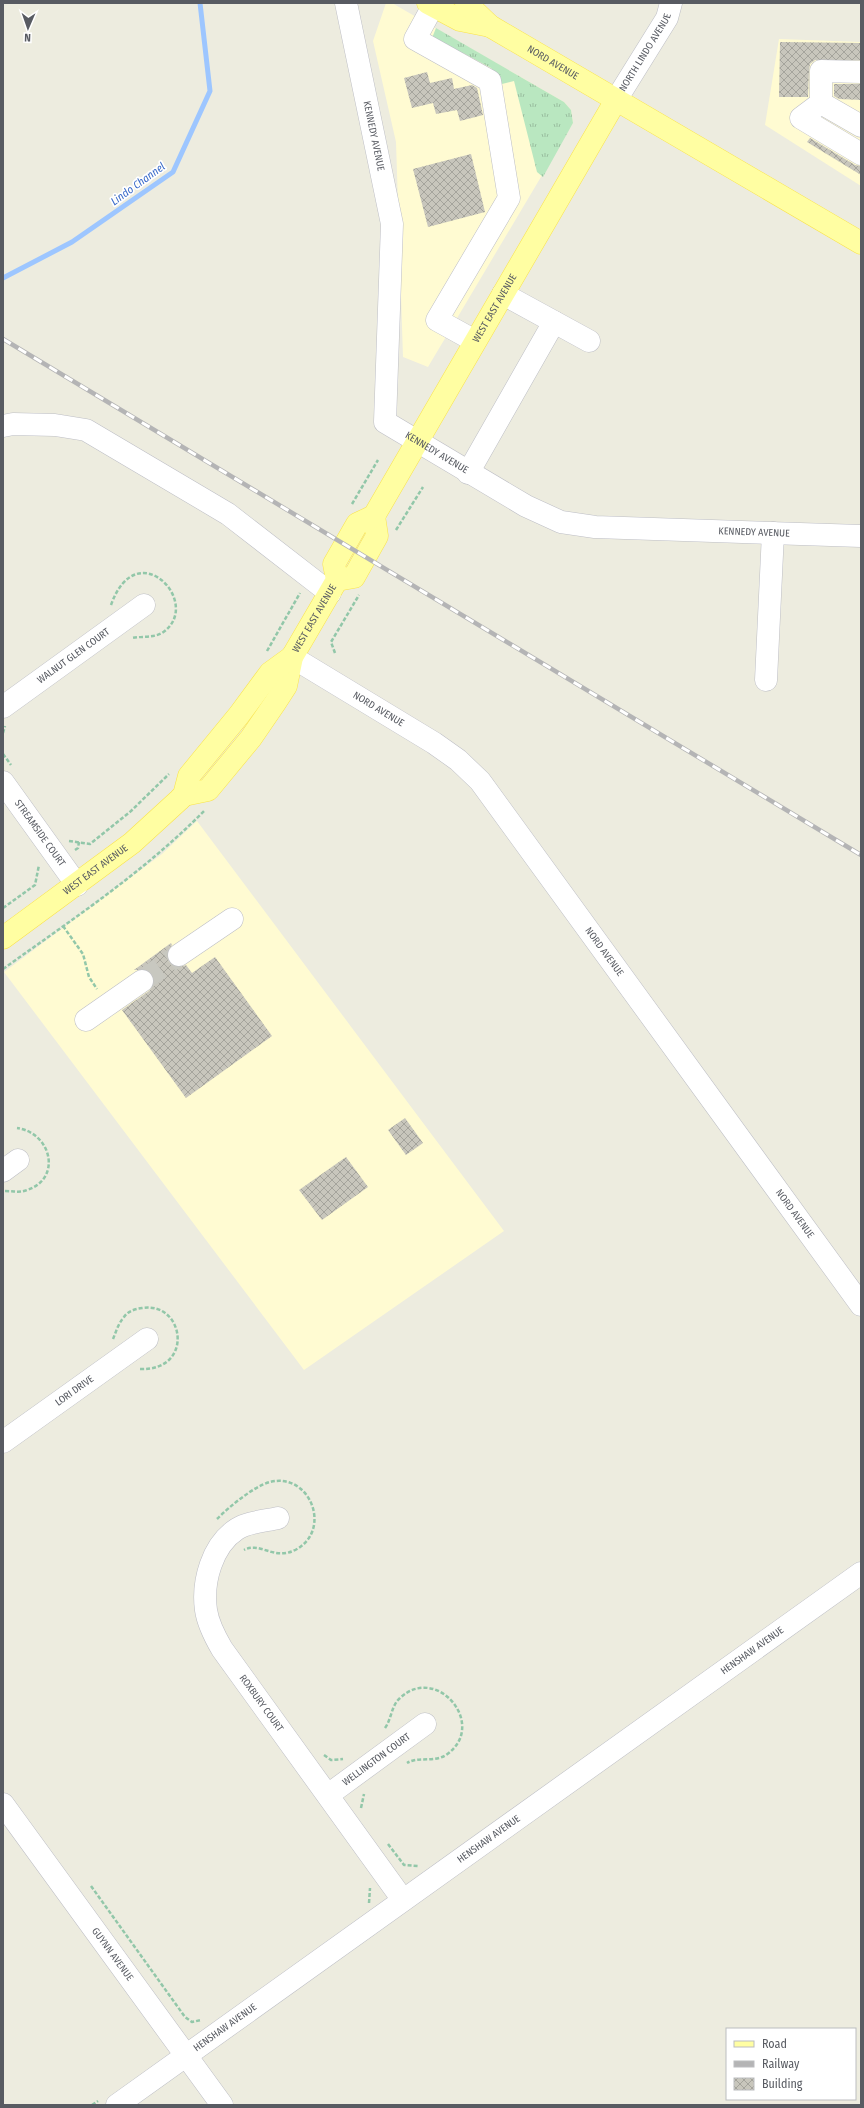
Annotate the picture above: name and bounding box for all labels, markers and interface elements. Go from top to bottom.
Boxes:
north arrow [8,8,48,48]
street label: NORTH LINDO AVENUE [617,12,674,94]
text: N [24,31,31,44]
street label: NORD AVENUE [525,43,581,83]
street label: KENNEDY AVENUE [361,100,387,173]
water label: Lindo Channel [108,160,168,208]
street label: WEST EAST AVENUE [470,272,520,345]
street label: KENNEDY AVENUE [403,429,471,476]
street label: KENNEDY AVENUE [718,525,790,540]
street label: WEST EAST AVENUE [290,582,339,655]
street label: WALNUT GLEN COURT [35,626,112,686]
street label: NORD AVENUE [351,689,406,730]
street label: STREAMSIDE COURT [12,798,68,869]
street label: WEST EAST AVENUE [61,842,130,898]
street label: NORD AVENUE [582,925,626,979]
street label: NORD AVENUE [773,1187,817,1241]
street label: LORI DRIVE [53,1373,96,1409]
street label: HENSHAW AVENUE [718,1624,786,1677]
street label: ROXBURY COURT [237,1672,286,1734]
street label: WELLINGTON COURT [340,1731,413,1788]
street label: HENSHAW AVENUE [455,1812,523,1866]
street label: GUYNN AVENUE [89,1926,136,1984]
street label: HENSHAW AVENUE [191,2001,259,2054]
legend [726,2028,856,2100]
text: Road [762,2037,787,2051]
text: Railway [762,2057,800,2071]
text: Building [762,2077,803,2091]

